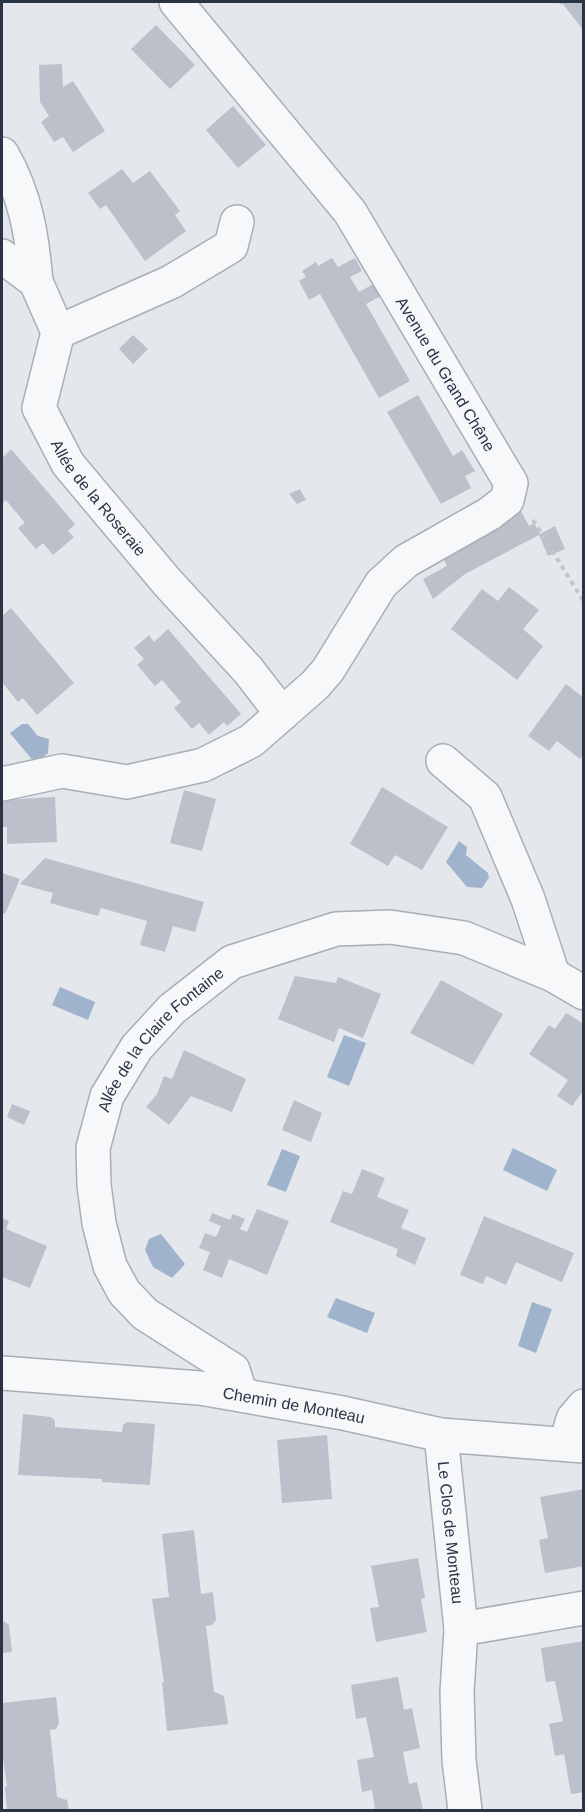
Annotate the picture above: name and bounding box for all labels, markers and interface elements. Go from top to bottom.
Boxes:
street label: Avenue du Grand Chêne [393,294,498,454]
street label: Allée de la Roseraie [48,437,149,559]
street label: Allée de la Claire Fontaine [95,964,227,1114]
street label: Chemin de Monteau [221,1384,367,1427]
street label: Le Clos de Monteau [435,1460,466,1605]

